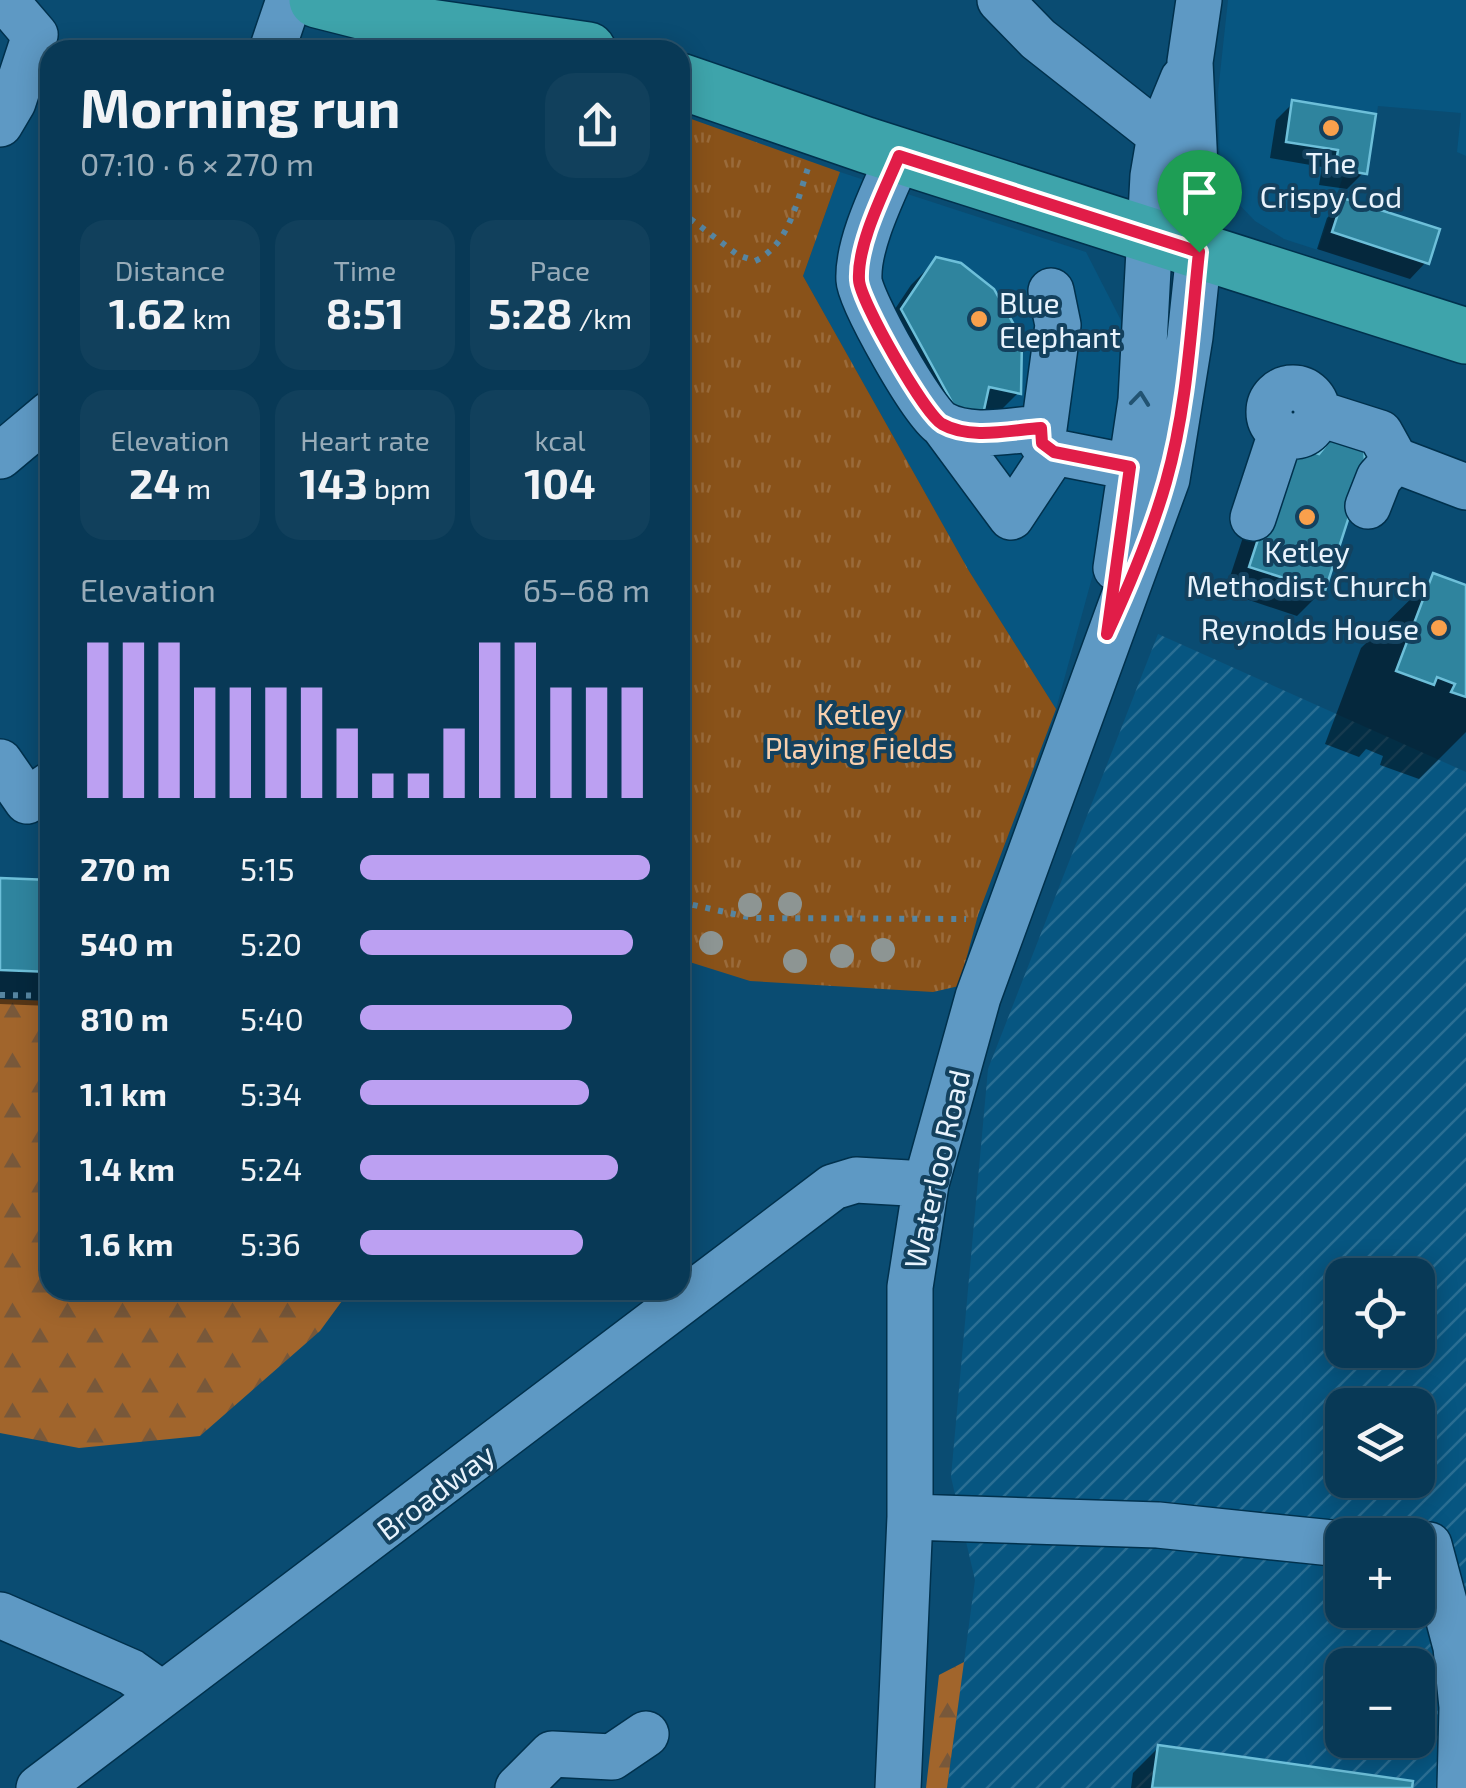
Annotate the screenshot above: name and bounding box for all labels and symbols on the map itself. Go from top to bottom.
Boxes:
marker: The Crispy Cod [1320,117,1342,139]
place label: The Crispy Cod [1260,144,1402,214]
pin [1157,150,1242,253]
place label: Blue Elephant [999,284,1121,354]
marker: Blue Elephant [968,308,990,330]
one-way arrow [1129,391,1150,407]
marker: Ketley Methodist Church [1296,506,1318,528]
place label: Ketley Methodist Church [1186,533,1428,603]
place label: Reynolds House [1201,610,1419,646]
marker: Reynolds House [1428,617,1450,639]
park label: Ketley Playing Fields [765,695,953,765]
street label: Waterloo Road [896,1066,976,1272]
street label: Broadway [369,1435,501,1547]

